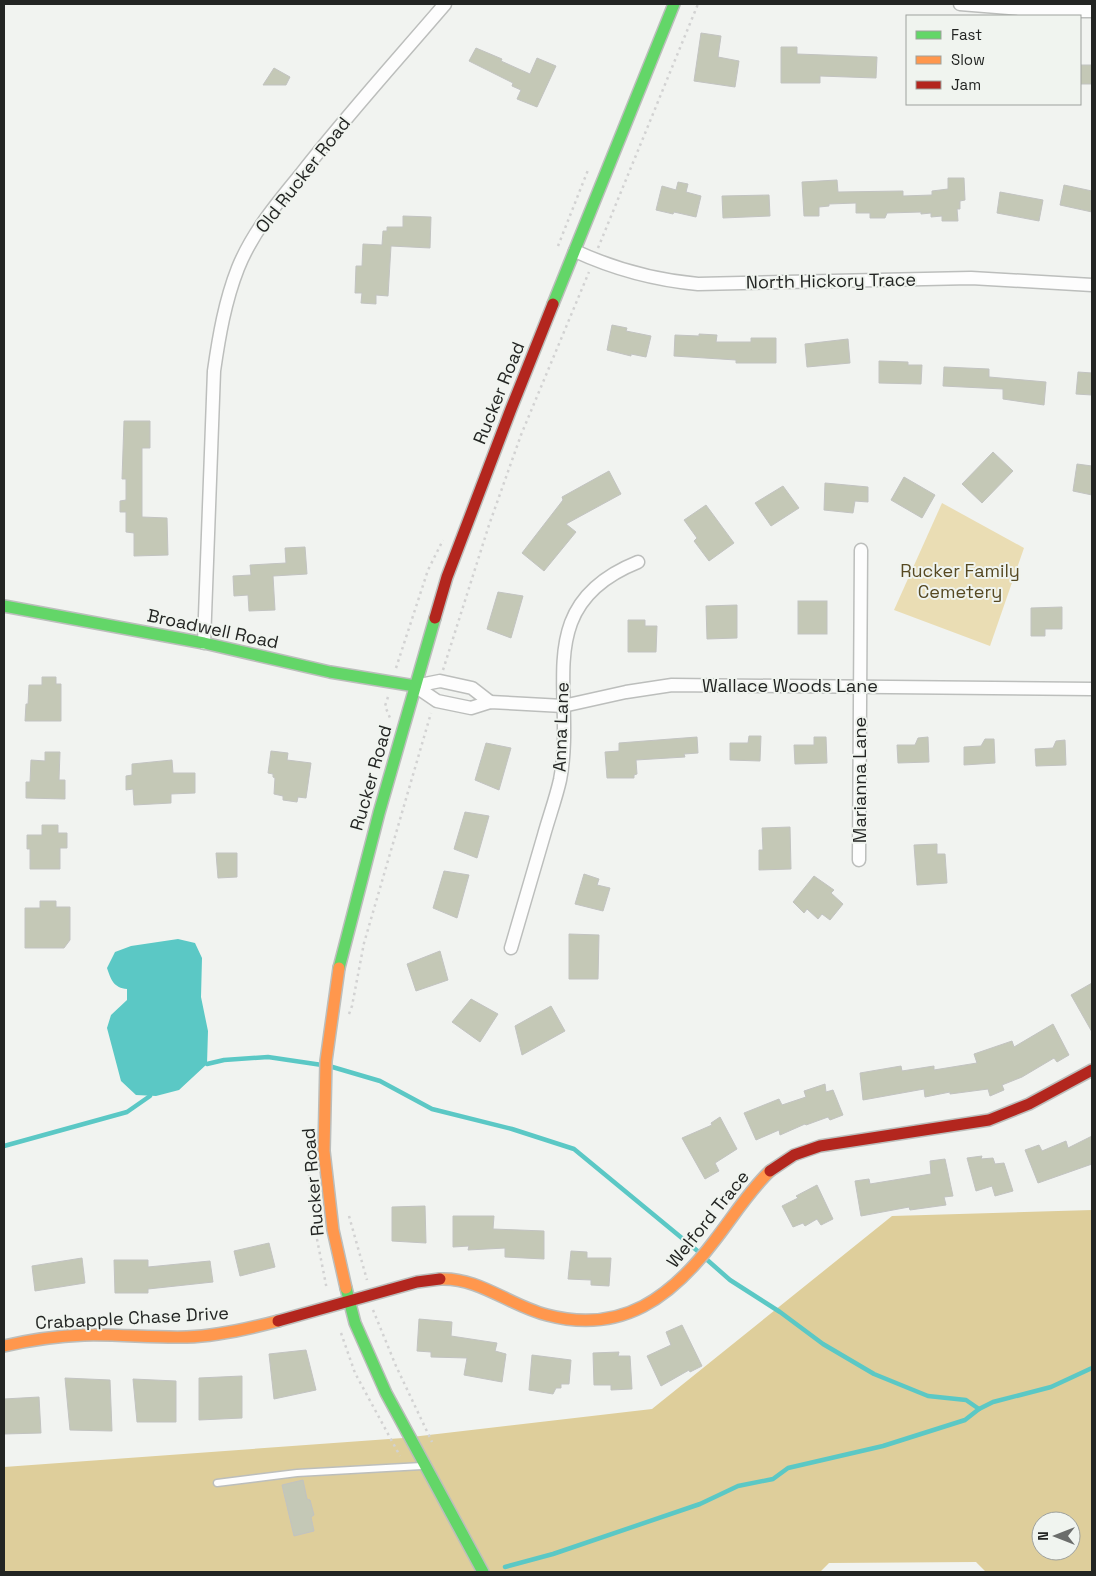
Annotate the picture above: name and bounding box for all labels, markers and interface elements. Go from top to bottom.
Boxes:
legend [906,15,1081,105]
text: Fast [951,25,982,44]
text: Slow [951,50,985,69]
text: Jam [951,75,981,94]
street label: Old Rucker Road [250,112,355,237]
street label: North Hickory Trace [746,268,916,293]
street label: Rucker Road [468,338,530,447]
park label: Rucker Family Cemetery [900,559,1020,603]
street label: Broadwell Road [145,603,281,654]
street label: Wallace Woods Lane [702,674,878,697]
street label: Anna Lane [547,681,574,772]
street label: Marianna Lane [848,717,871,843]
street label: Rucker Road [344,722,397,833]
street label: Rucker Road [296,1127,329,1237]
street label: Welford Trace [661,1165,754,1272]
street label: Crabapple Chase Drive [35,1301,229,1334]
north arrow [1031,1511,1081,1561]
text: N [1034,1531,1052,1541]

